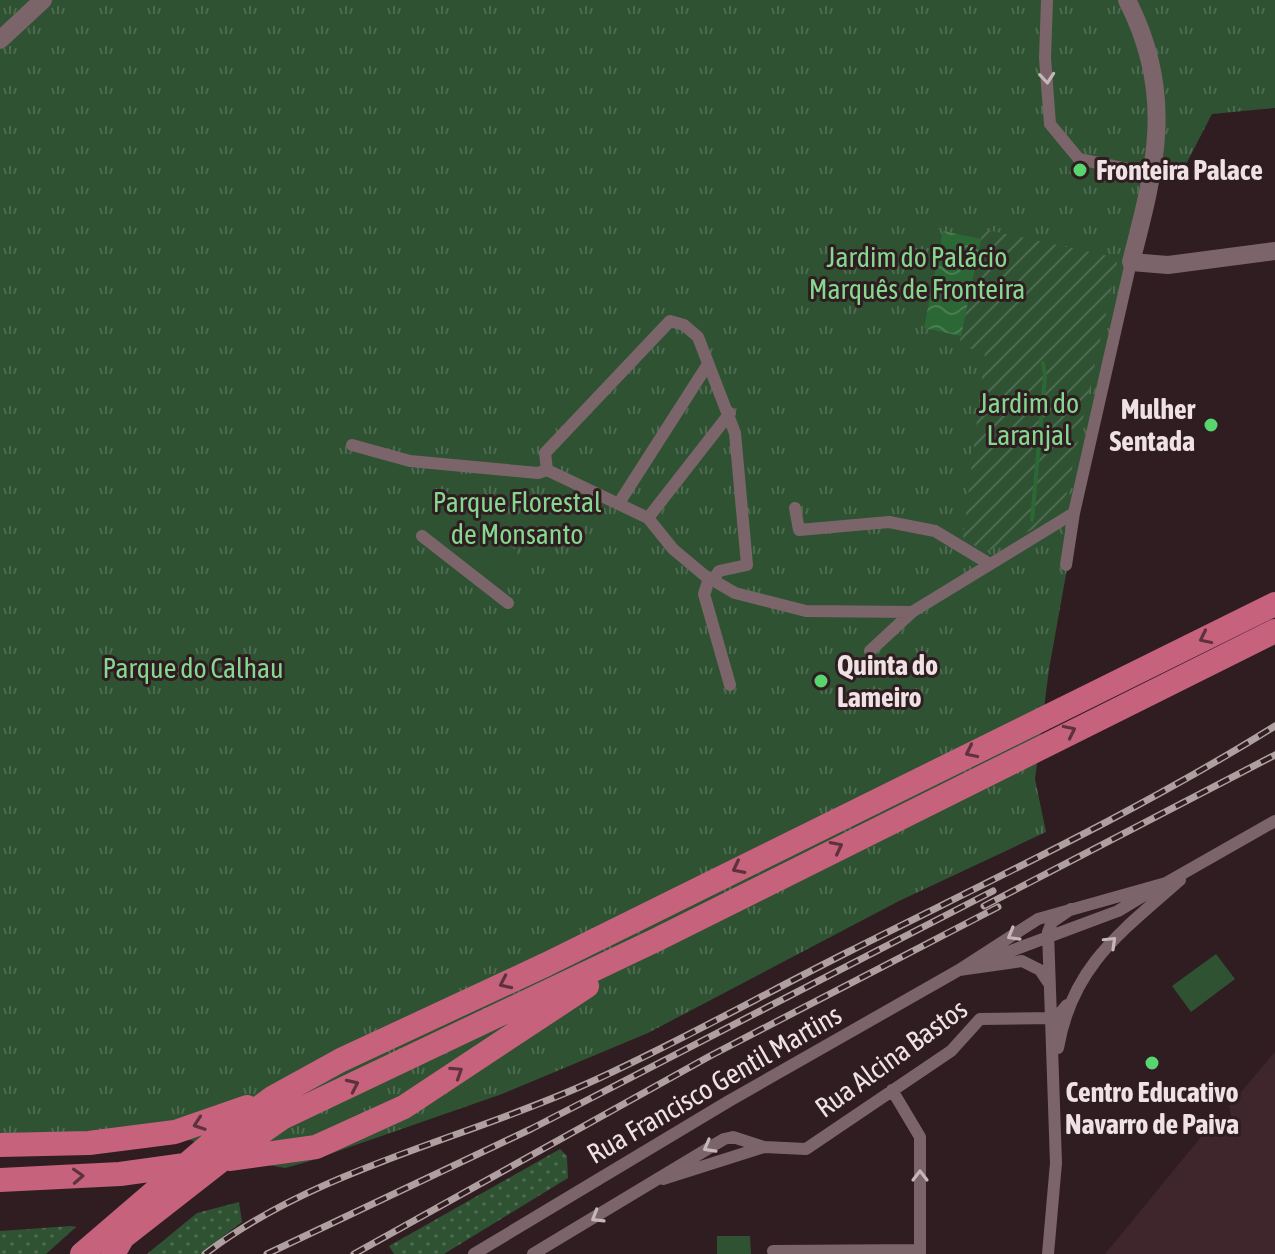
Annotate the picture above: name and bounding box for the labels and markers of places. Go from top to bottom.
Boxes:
place label: Fronteira Palace [1096,154,1263,186]
marker: Fronteira Palace [1071,161,1089,179]
place label: Mulher Sentada [1110,393,1196,457]
marker: Mulher Sentada [1202,416,1220,434]
place label: Quinta do Lameiro [837,649,938,713]
marker: Quinta do Lameiro [812,672,830,690]
marker: Centro Educativo Navarro de Paiva [1143,1054,1161,1072]
place label: Centro Educativo Navarro de Paiva [1065,1076,1239,1140]

